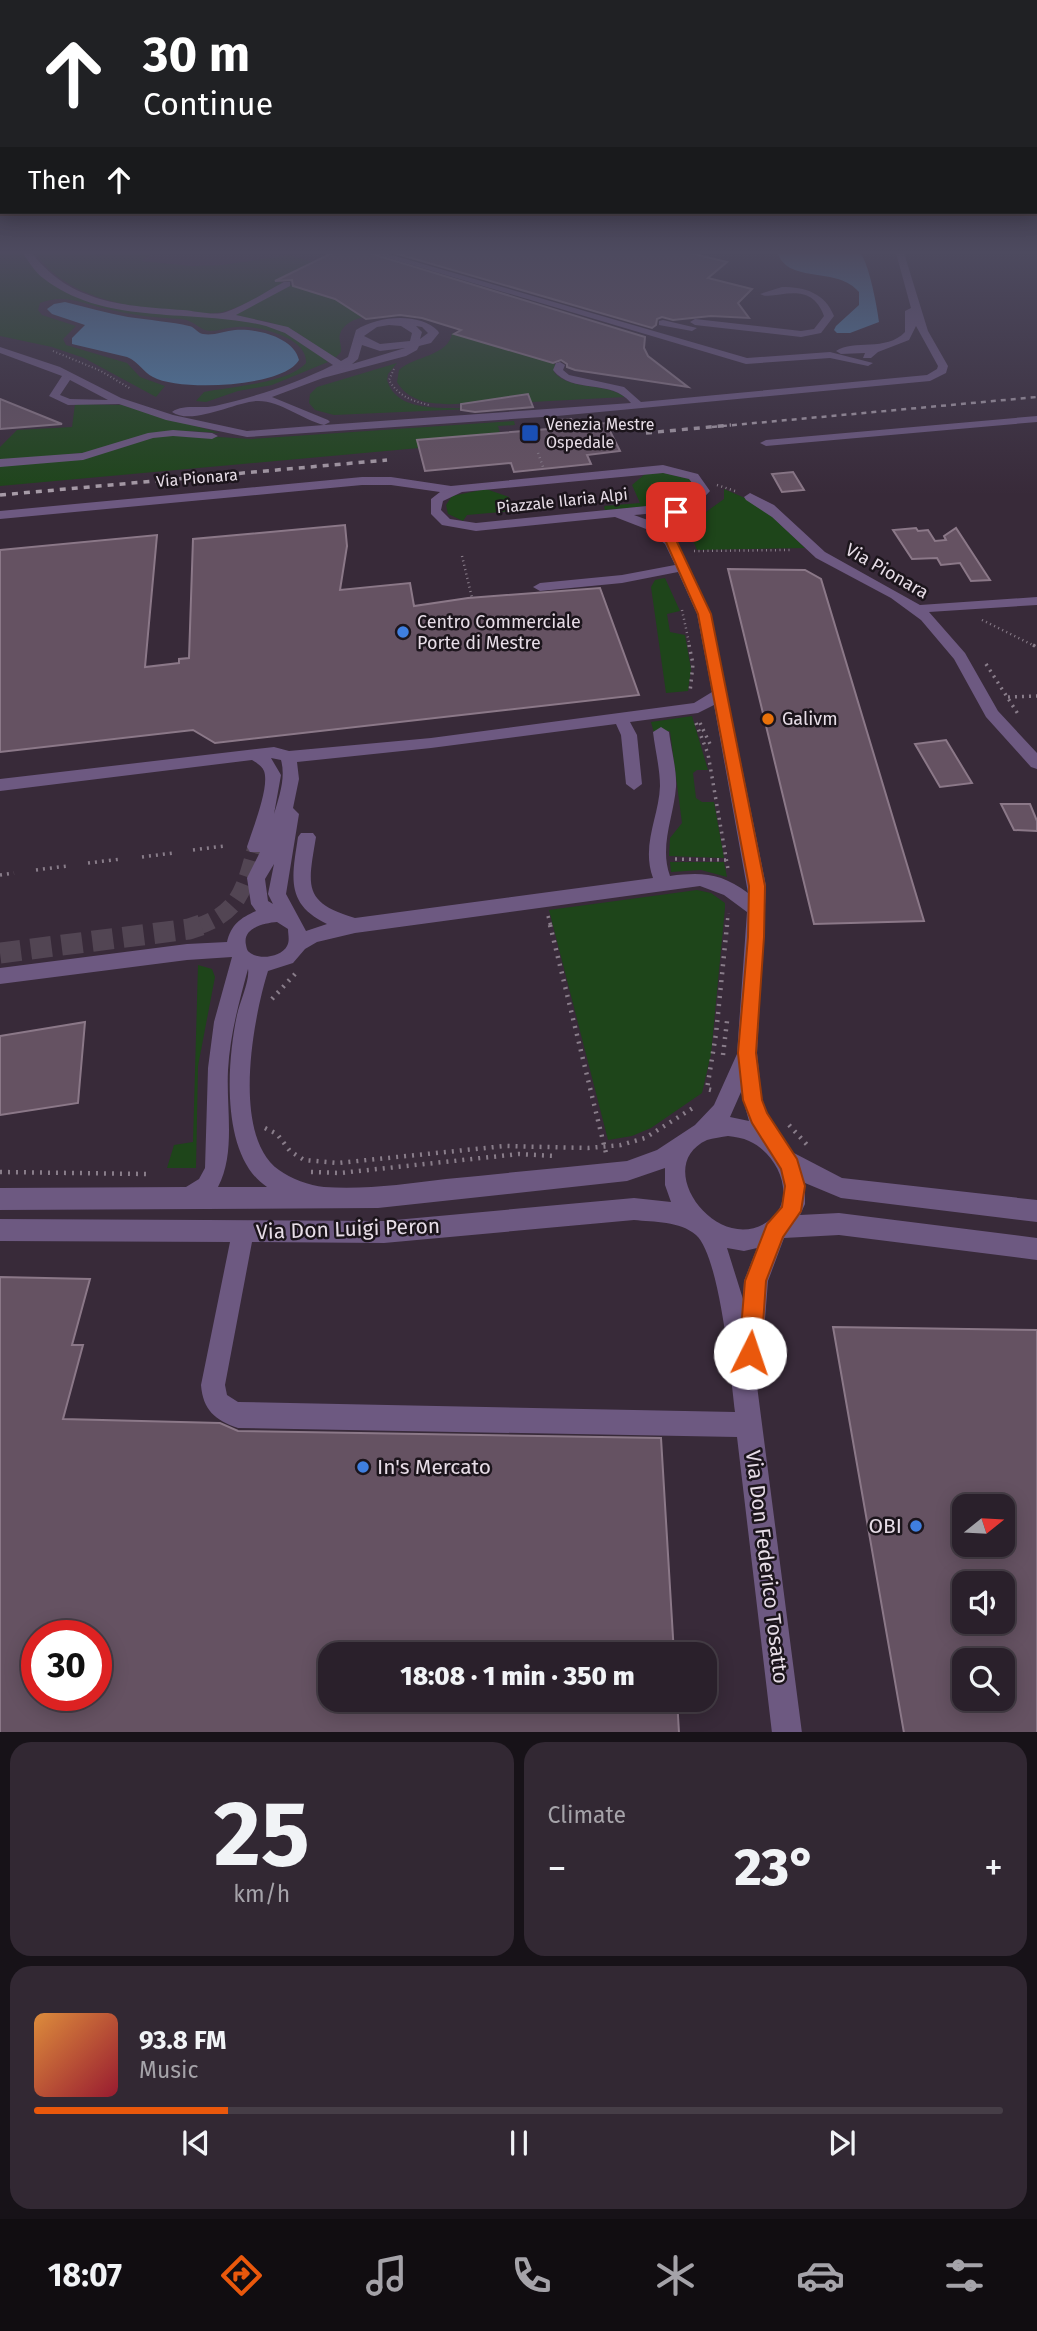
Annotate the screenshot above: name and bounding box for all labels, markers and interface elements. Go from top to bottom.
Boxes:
text: 30 m [143,25,250,84]
icon: ahead [28,28,119,119]
text: Continue [143,85,273,123]
icon: ahead [100,161,138,199]
text: Then [28,165,86,196]
place label: Venezia Mestre Ospedale [546,415,654,452]
marker: Venezia Mestre Ospedale [520,423,540,443]
street label: Via Pionara [155,465,239,491]
pin [646,482,706,542]
street label: Piazzale Ilaria Alpi [495,485,629,517]
icon: arrive [657,493,695,531]
street label: Via Pionara [842,538,932,604]
place label: Centro Commerciale Porte di Mestre [417,611,581,654]
marker: Centro Commerciale Porte di Mestre [395,624,411,640]
place label: Galivm [782,708,838,730]
marker: Galivm [760,711,776,727]
street label: Via Don Luigi Peron [256,1213,440,1245]
position arrow [713,1316,787,1390]
street label: Via Don Federico Tosatto [740,1449,794,1685]
place label: In's Mercato [377,1454,491,1480]
marker: In's Mercato [355,1459,371,1475]
north arrow [952,1494,1015,1558]
map controls [952,1494,1015,1711]
place label: OBI [869,1513,902,1539]
marker: OBI [908,1518,924,1534]
button: sound [952,1571,1015,1634]
speed limit sign: 30 [21,1620,112,1711]
button: search [952,1648,1015,1711]
text: 18:08 · 1 min · 350 m [400,1661,635,1692]
text: 25 [214,1780,310,1889]
text: Climate [548,1801,626,1829]
text: 23° [735,1836,816,1899]
text: − [548,1845,567,1891]
text: + [984,1845,1003,1891]
text: km/h [233,1880,290,1908]
text: 93.8 FM [139,2025,227,2056]
text: Music [139,2056,199,2084]
icon: previous [177,2124,215,2162]
icon: pause [500,2124,538,2162]
icon: next [823,2124,861,2162]
icon: directions [217,2251,266,2300]
icon: music [362,2251,411,2300]
icon: phone [507,2251,556,2300]
icon: climate [651,2251,700,2300]
icon: car [796,2251,845,2300]
icon: filters [940,2251,989,2300]
text: 18:07 [48,2256,122,2294]

